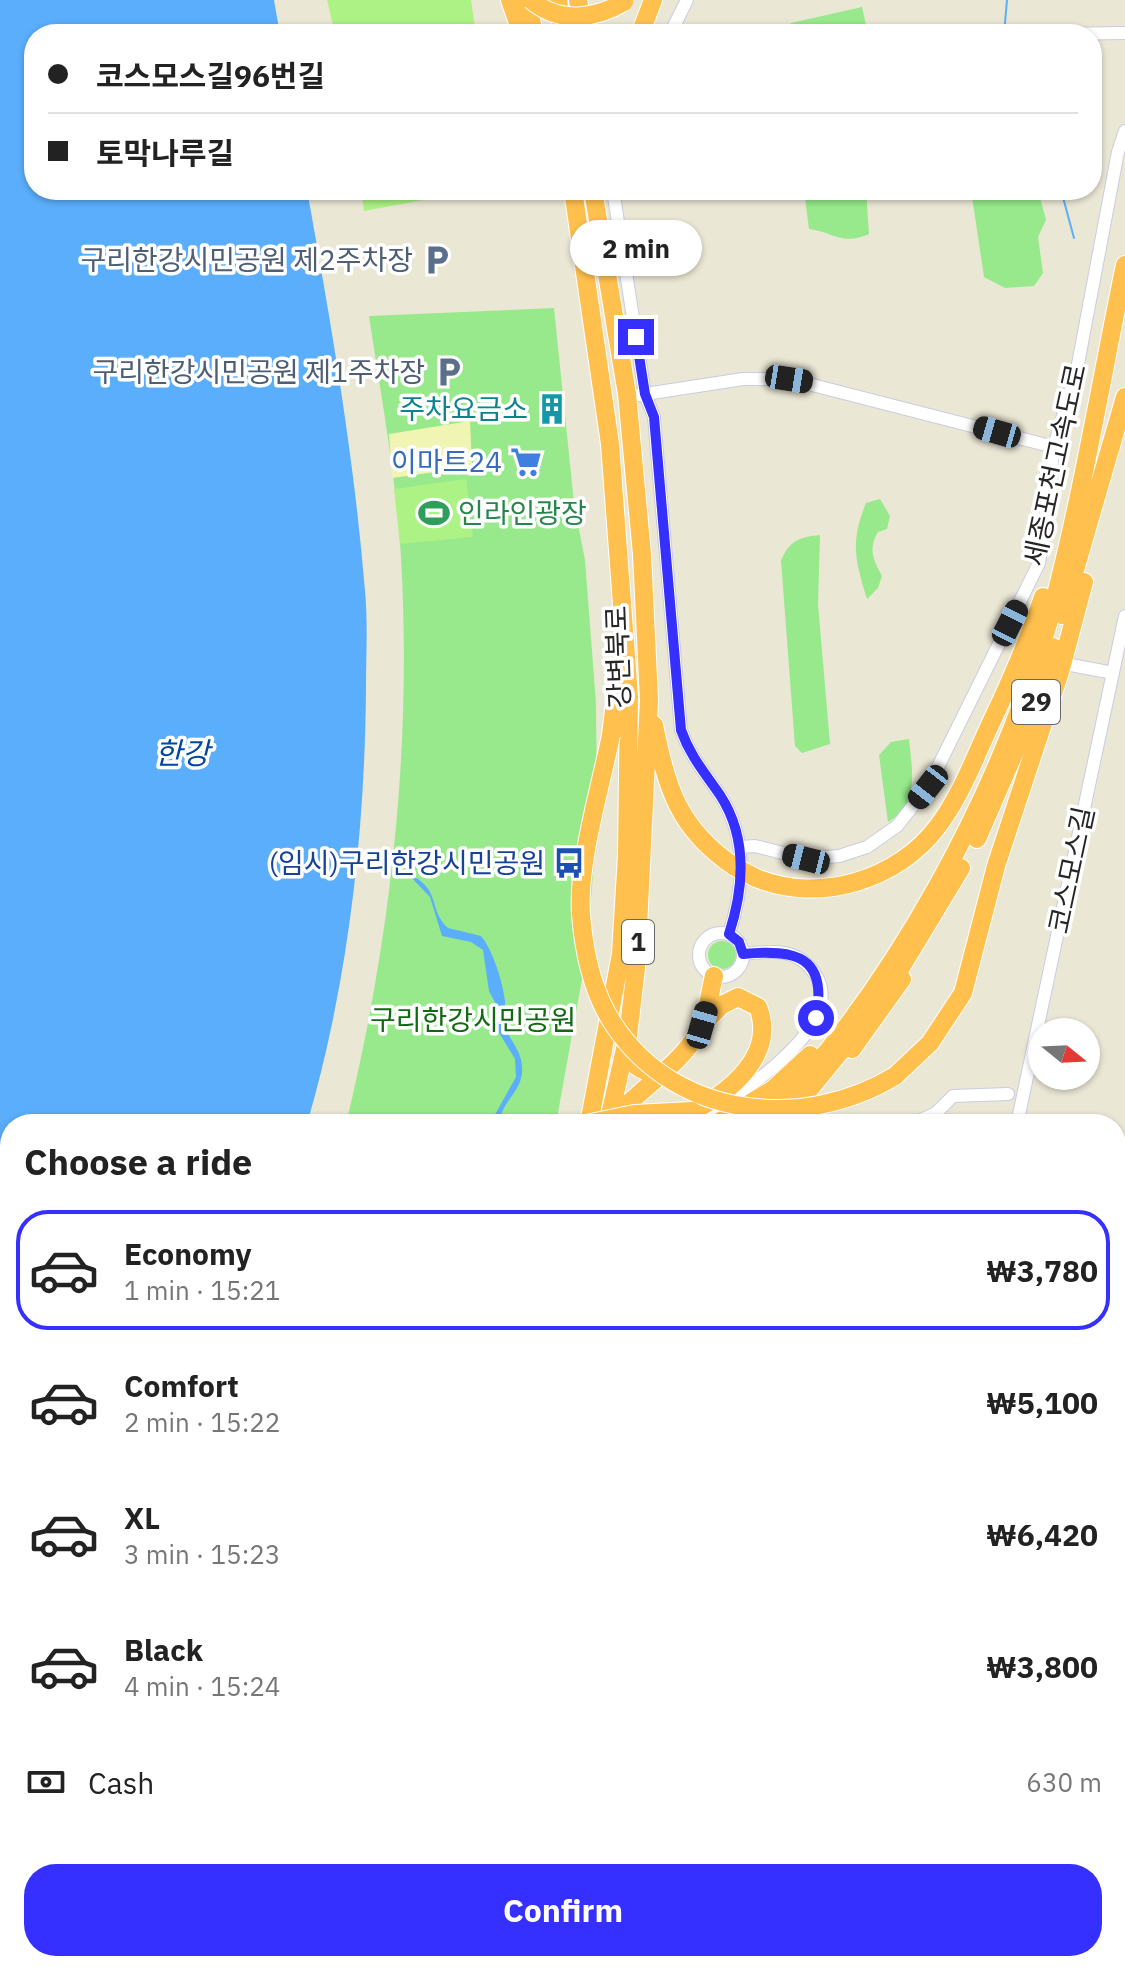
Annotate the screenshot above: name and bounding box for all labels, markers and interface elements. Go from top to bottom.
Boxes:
text: 코스모스길96번길 [96,56,325,95]
text: 토막나루길 [96,133,234,172]
callout: 2 min [570,221,702,277]
text: 2 min [602,231,670,265]
place label: 구리한강시민공원 제2주차장 [80,241,413,278]
parking icon: 구리한강시민공원 제2주차장 [420,243,454,277]
route end [618,319,654,355]
place label: 구리한강시민공원 제1주차장 [92,353,425,390]
parking icon: 구리한강시민공원 제1주차장 [432,355,466,389]
street label: 세종포천고속도로 [1015,360,1094,570]
car [763,363,815,395]
place label: 주차요금소 [399,390,528,427]
building icon: 주차요금소 [535,392,569,426]
car [971,414,1023,450]
place label: 이마트24 [391,443,502,480]
supermarket icon: 이마트24 [509,445,543,479]
place label: 인라인광장 [458,494,587,531]
sports icon: 인라인광장 [417,496,451,530]
car [988,596,1032,650]
street label: 강변북로 [597,605,638,709]
road number: 29 [1012,680,1060,724]
water label: 한강 [154,733,213,772]
car [904,761,952,813]
street label: 코스모스길 [1039,803,1102,937]
car [780,842,832,876]
place label: (임시)구리한강시민공원 [269,844,545,881]
bus stop icon: (임시)구리한강시민공원 [552,846,586,880]
road number: 1 [622,920,654,964]
car [684,999,720,1051]
route start [798,1000,834,1036]
park label: 구리한강시민공원 [370,1001,576,1038]
north arrow [1028,1018,1100,1090]
map controls [1028,1018,1100,1090]
text: Choose a ride [24,1138,252,1185]
icon: car [28,1234,100,1306]
text: Economy [124,1234,252,1273]
text: ₩3,780 [986,1251,1098,1290]
text: 1 min · 15:21 [124,1273,280,1307]
icon: car [28,1366,100,1438]
text: Comfort [124,1366,239,1405]
text: ₩5,100 [986,1383,1098,1422]
text: 2 min · 15:22 [124,1405,280,1439]
icon: car [28,1498,100,1570]
text: XL [124,1498,160,1537]
text: ₩6,420 [986,1515,1098,1554]
text: 3 min · 15:23 [124,1537,280,1571]
icon: car [28,1630,100,1702]
text: Black [124,1630,203,1669]
text: ₩3,800 [986,1647,1098,1686]
text: 4 min · 15:24 [124,1669,280,1703]
icon: cash [24,1760,68,1804]
text: Cash [88,1763,154,1802]
text: 630 m [1026,1765,1102,1799]
button: Confirm [24,1864,1102,1956]

